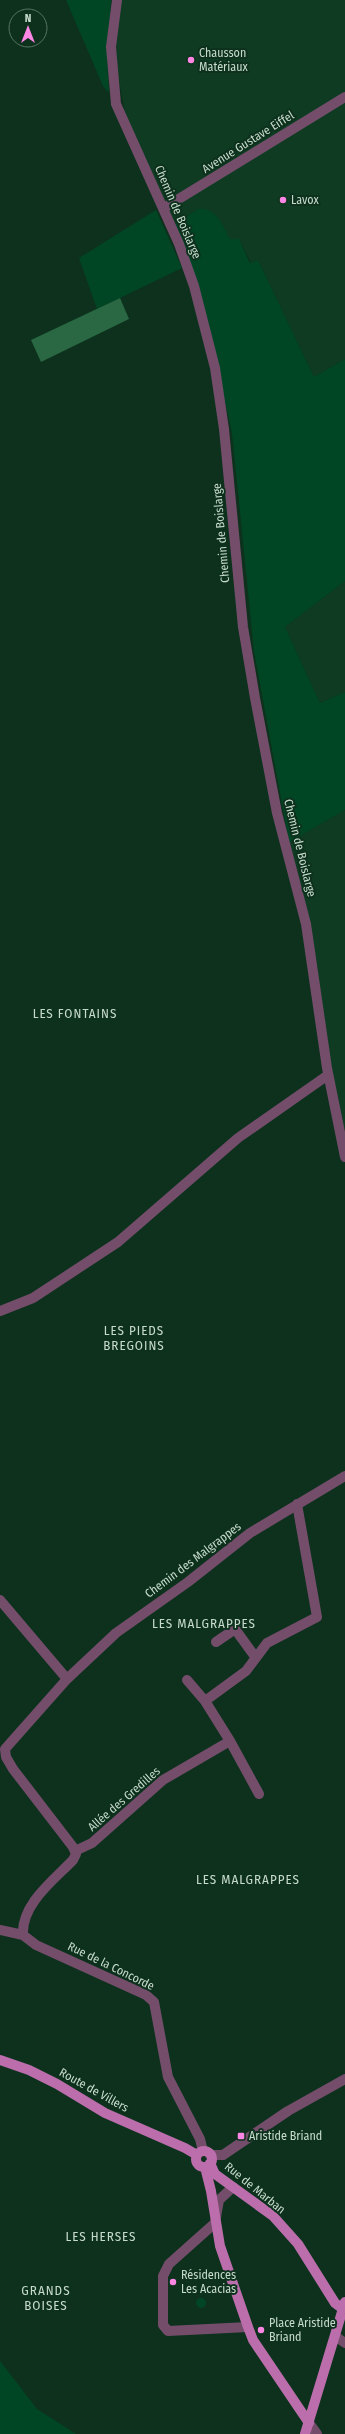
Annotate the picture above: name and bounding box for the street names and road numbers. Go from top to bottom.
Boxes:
street label: Avenue Gustave Eiffel [199,108,297,176]
street label: Chemin de Boislarge [152,163,204,261]
street label: Chemin de Boislarge [210,482,232,584]
street label: Chemin de Boislarge [281,798,319,898]
street label: Chemin des Malgrappes [142,1519,244,1601]
street label: Allée des Gredilles [85,1764,163,1834]
street label: Rue de la Concorde [65,1939,157,1993]
street label: Route de Villers [57,2065,131,2115]
street label: Rue de Marban [222,2159,288,2217]

